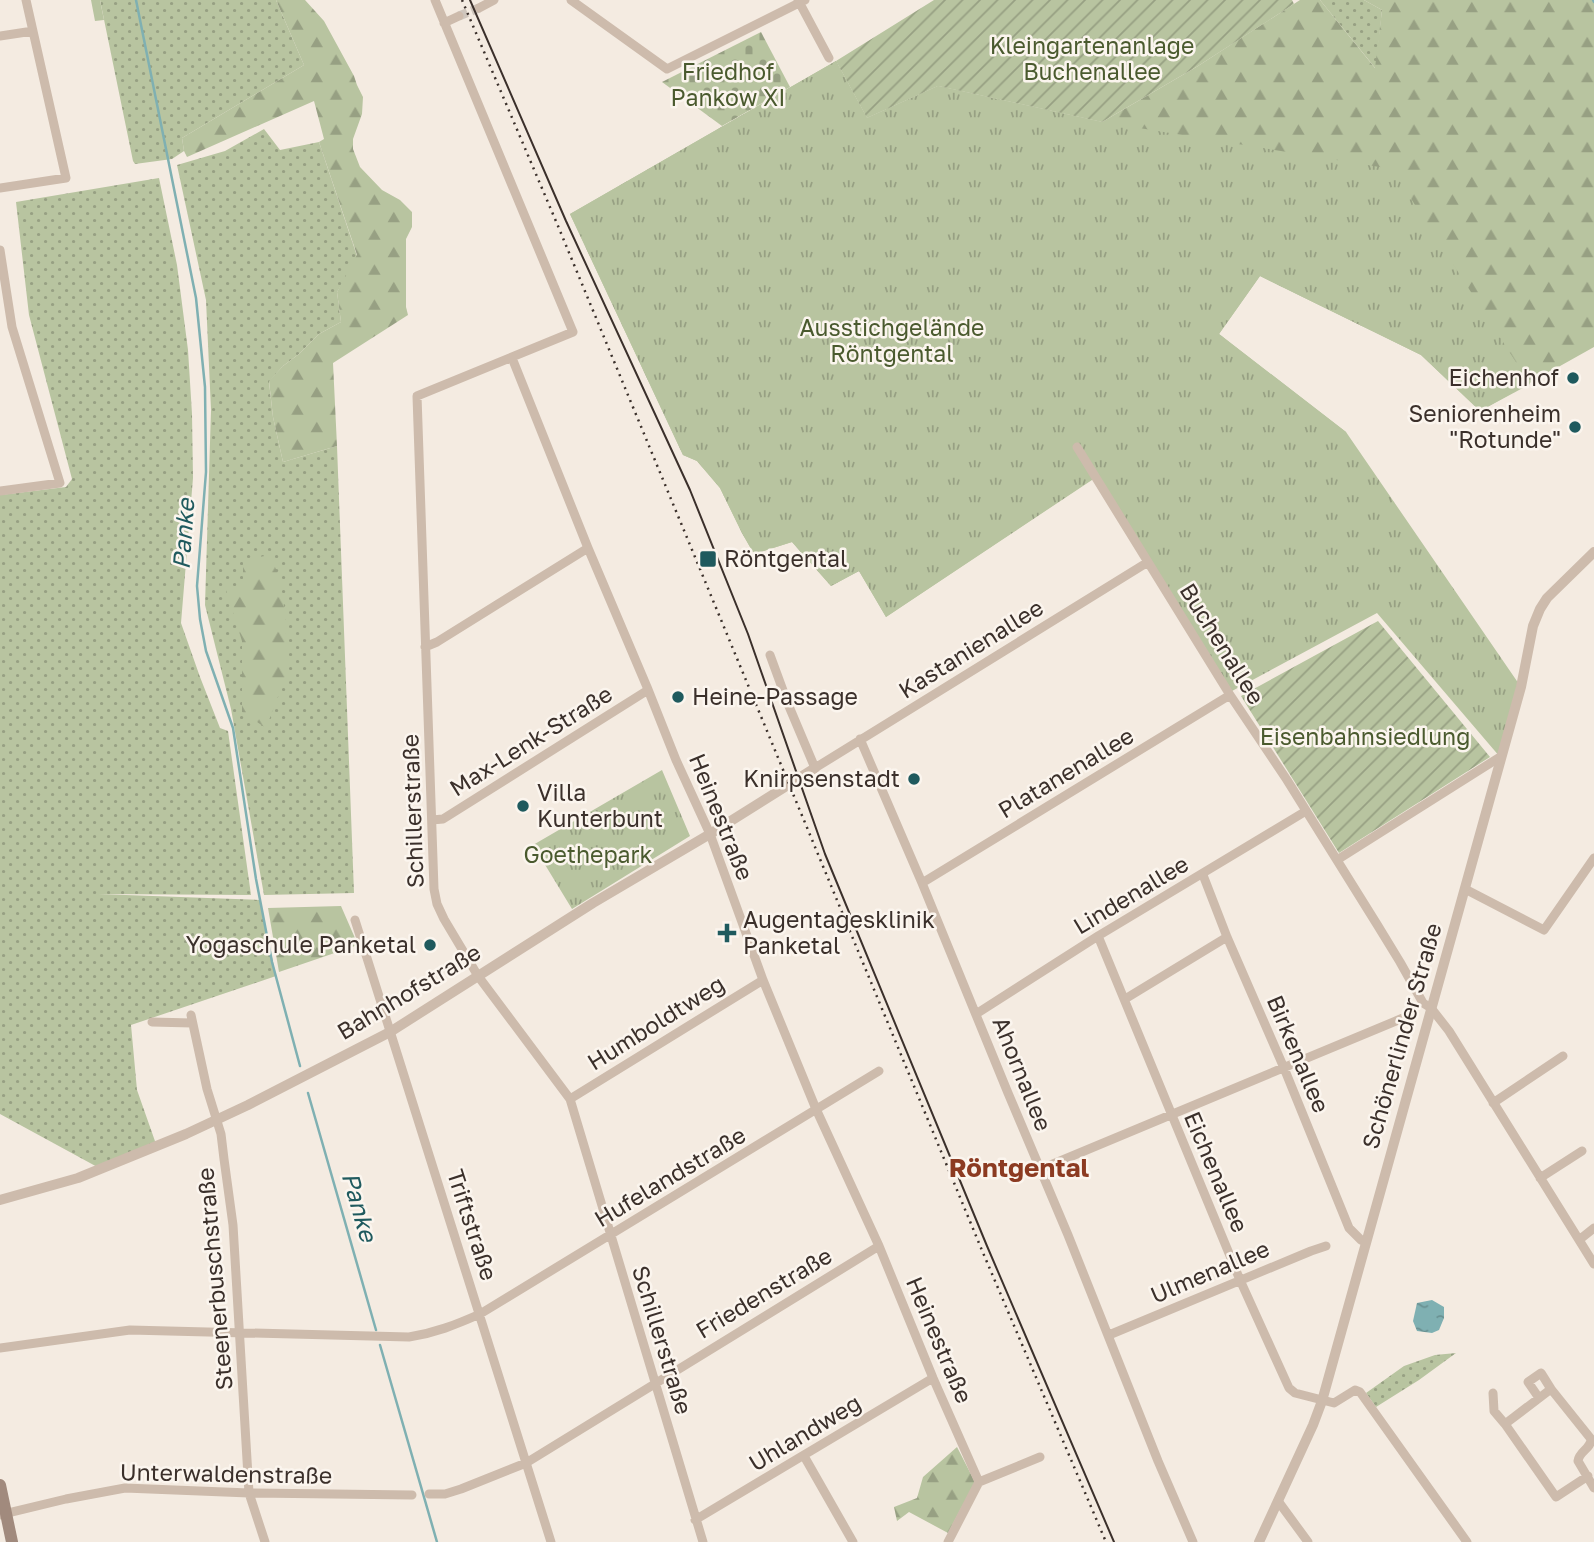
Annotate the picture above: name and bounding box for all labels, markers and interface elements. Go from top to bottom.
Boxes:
park label: Kleingartenanlage Buchenallee [990,31,1194,85]
park label: Friedhof Pankow XI [671,57,785,111]
park label: Ausstichgelände Röntgental [800,313,984,367]
place label: Eichenhof [1449,363,1559,391]
marker: Eichenhof [1565,370,1581,386]
place label: Seniorenheim "Rotunde" [1409,399,1561,453]
marker: Seniorenheim "Rotunde" [1567,419,1583,435]
water label: Panke [166,496,200,570]
place label: Röntgental [724,544,847,572]
marker: Röntgental [698,549,718,569]
street label: Buchenallee [1175,578,1271,709]
street label: Kastanienallee [893,593,1048,704]
street label: Max-Lenk-Straße [444,679,617,801]
place label: Heine-Passage [692,682,858,710]
marker: Heine-Passage [670,689,686,705]
street label: Platanenallee [993,721,1138,824]
park label: Eisenbahnsiedlung [1260,722,1470,750]
street label: Schillerstraße [395,734,429,889]
street label: Heinestraße [684,749,760,884]
place label: Knirpsenstadt [743,764,900,792]
marker: Knirpsenstadt [906,771,922,787]
place label: Villa Kunterbunt [537,778,663,832]
marker: Villa Kunterbunt [515,798,531,814]
park label: Goethepark [523,840,653,868]
street label: Lindenallee [1068,849,1193,939]
place label: Augentagesklinik Panketal [743,905,935,959]
street label: Schönerlinder Straße [1355,920,1447,1152]
marker: Augentagesklinik Panketal [717,923,737,943]
place label: Yogaschule Panketal [186,930,416,958]
street label: Bahnhofstraße [332,937,485,1045]
marker: Yogaschule Panketal [422,937,438,953]
street label: Humboldtweg [582,969,729,1075]
street label: Birkenallee [1262,991,1336,1116]
street label: Ahornallee [987,1012,1059,1135]
street label: Eichenallee [1179,1107,1255,1236]
street label: Hufelandstraße [589,1120,750,1232]
district label: Röntgental [949,1152,1090,1183]
street label: Triftstraße [442,1166,504,1284]
street label: Steenerbuschstraße [190,1167,238,1392]
water label: Panke [337,1169,385,1247]
street label: Ulmenallee [1146,1234,1273,1309]
street label: Friedenstraße [690,1241,837,1344]
street label: Schillerstraße [627,1262,699,1418]
street label: Heinestraße [901,1272,979,1407]
street label: Uhlandweg [744,1388,865,1476]
street label: Unterwaldenstraße [120,1457,332,1489]

